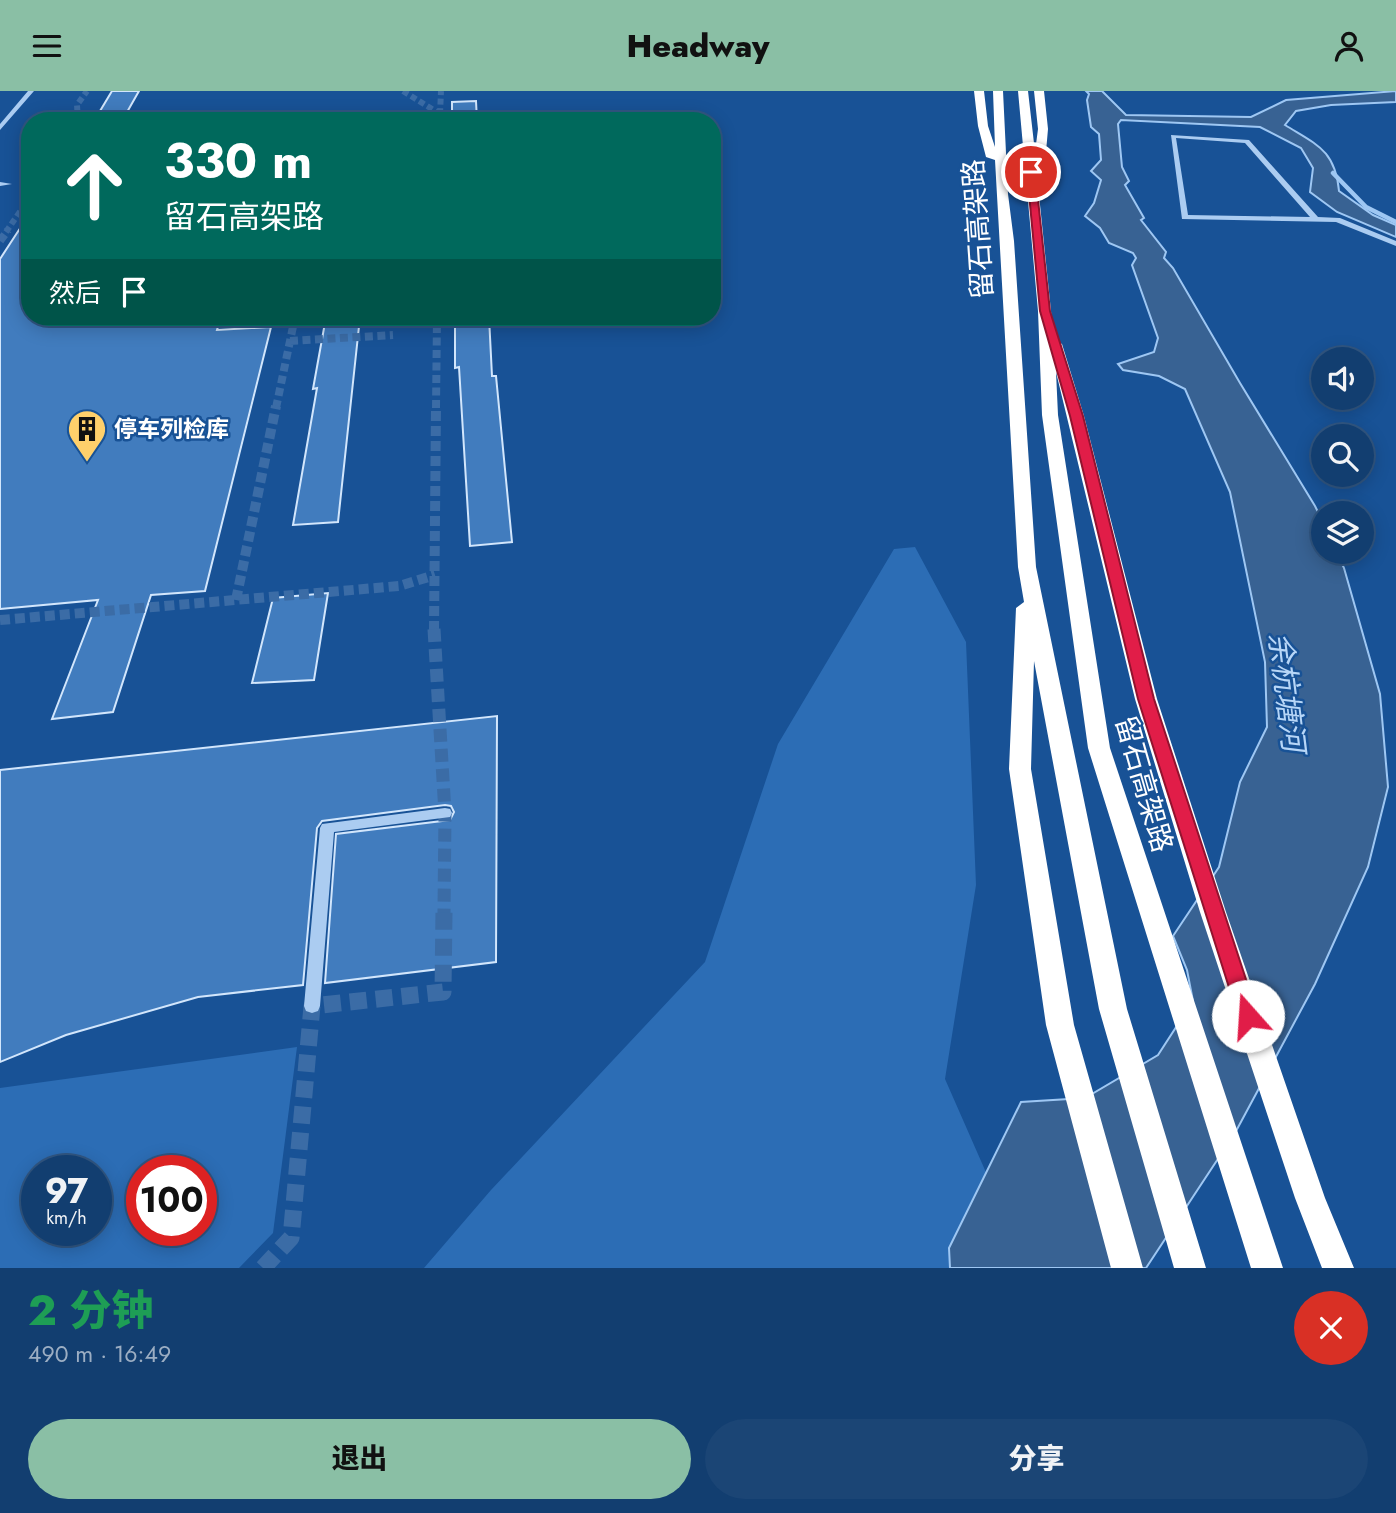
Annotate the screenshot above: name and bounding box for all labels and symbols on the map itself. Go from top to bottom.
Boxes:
pin [1001,142,1061,202]
street label: 留石高架路 [953,158,1003,300]
building icon: 停车列检库 [66,408,108,463]
place label: 停车列检库 [114,412,229,446]
water label: 余杭塘河 [1258,630,1316,759]
street label: 留石高架路 [1105,711,1183,857]
position arrow [1211,979,1285,1053]
speed limit sign: 100 [126,1155,217,1246]

